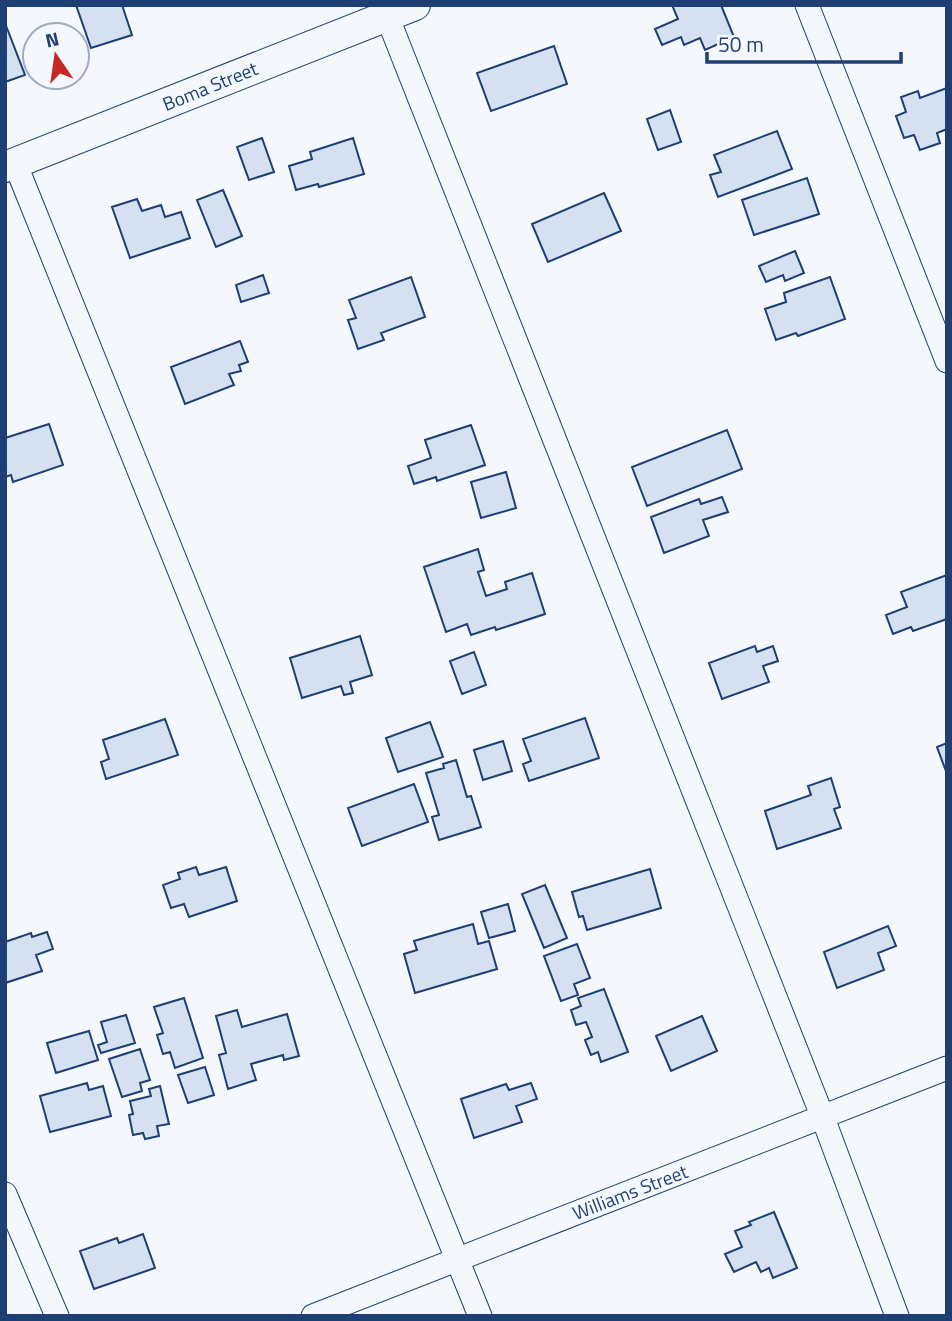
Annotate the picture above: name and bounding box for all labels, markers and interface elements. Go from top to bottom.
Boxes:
north arrow [21,21,91,91]
scale bar [707,21,901,65]
text: N [42,23,62,55]
text: 50 m [718,28,764,60]
street label: Boma Street [158,53,262,118]
street label: Williams Street [568,1156,692,1227]

